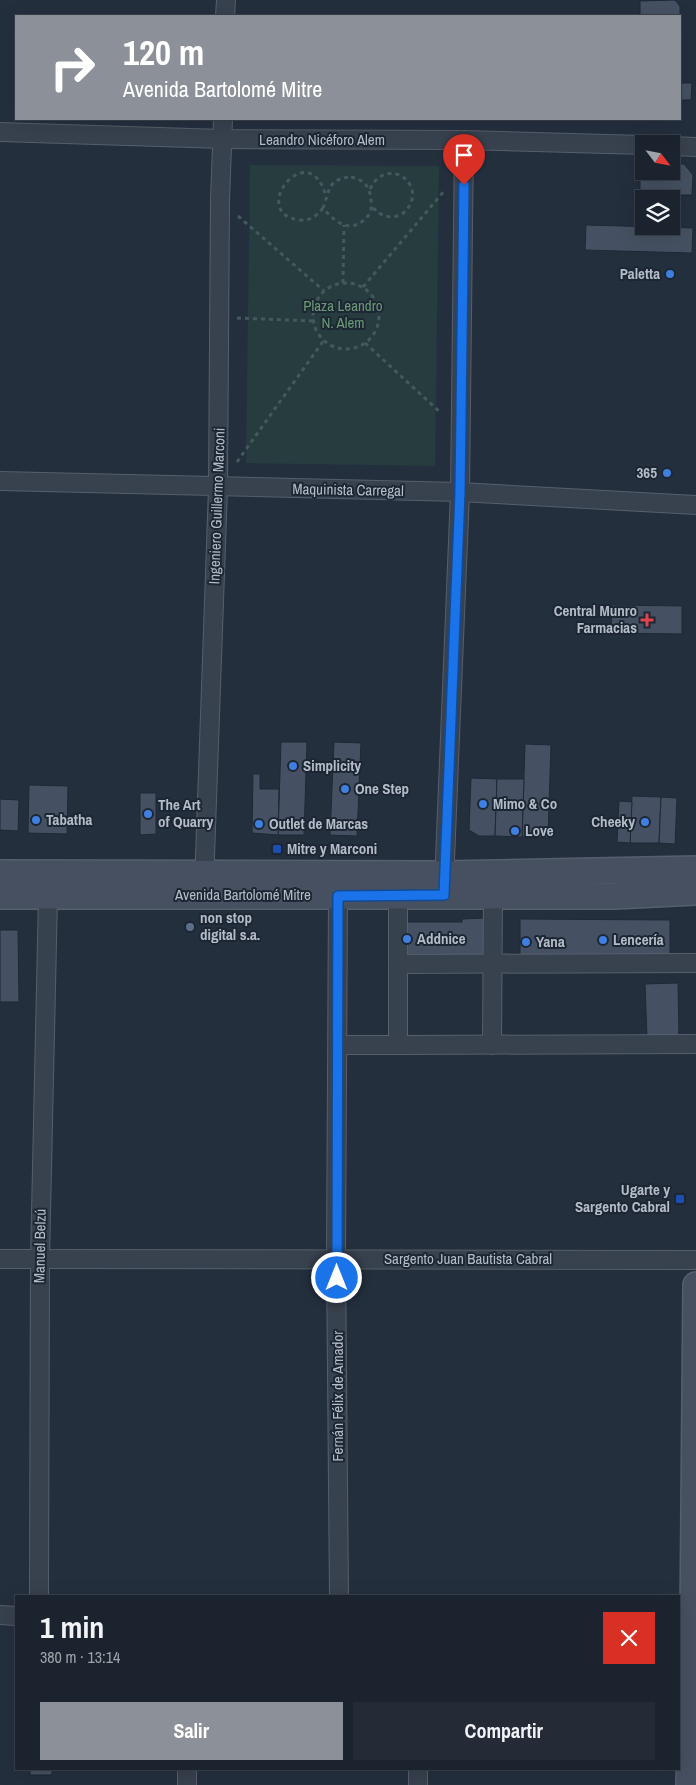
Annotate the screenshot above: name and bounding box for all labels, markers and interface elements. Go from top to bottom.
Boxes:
text: 120 m [123,29,204,76]
icon: right [40,35,105,100]
text: Avenida Bartolomé Mitre [123,74,322,104]
street label: Leandro Nicéforo Alem [259,129,385,150]
pin [443,134,485,185]
north arrow [635,135,680,180]
map controls [635,135,680,235]
icon: arrive [450,141,478,169]
button: layers [635,190,680,235]
place label: Paletta [620,263,660,284]
marker: Paletta [664,268,676,280]
park label: Plaza Leandro N. Alem [303,295,383,333]
street label: Ingeniero Guillermo Marconi [203,427,230,585]
place label: 365 [636,462,657,483]
marker: 365 [661,467,673,479]
street label: Maquinista Carregal [292,478,404,501]
place label: Central Munro Farmacias [554,600,637,638]
marker: Central Munro Farmacias [641,614,653,626]
place label: Simplicity [303,755,361,776]
marker: Simplicity [287,760,299,772]
place label: One Step [355,778,409,799]
marker: One Step [339,783,351,795]
place label: Mimo & Co [493,793,557,814]
place label: The Art of Quarry [158,794,214,832]
marker: Mimo & Co [477,798,489,810]
marker: The Art of Quarry [142,808,154,820]
place label: Tabatha [46,809,92,830]
place label: Cheeky [591,811,635,832]
place label: Outlet de Marcas [269,813,368,834]
marker: Tabatha [30,814,42,826]
marker: Cheeky [639,816,651,828]
marker: Outlet de Marcas [253,818,265,830]
place label: Love [525,820,554,841]
marker: Love [509,825,521,837]
place label: Mitre y Marconi [287,838,377,859]
marker: Mitre y Marconi [271,843,283,855]
street label: Avenida Bartolomé Mitre [174,884,311,905]
place label: non stop digital s.a. [200,907,260,945]
marker: non stop digital s.a. [184,921,196,933]
place label: Addnice [417,928,466,949]
place label: Lencería [613,929,664,950]
place label: Yana [536,931,565,952]
marker: Addnice [401,933,413,945]
marker: Lencería [597,934,609,946]
marker: Yana [520,936,532,948]
place label: Ugarte y Sargento Cabral [575,1179,670,1217]
marker: Ugarte y Sargento Cabral [674,1193,686,1205]
street label: Manuel Belzú [28,1209,51,1283]
street label: Sargento Juan Bautista Cabral [384,1248,552,1269]
position arrow [310,1251,362,1303]
street label: Fernán Félix de Amador [327,1331,348,1461]
text: 1 min [40,1607,104,1647]
button: close [603,1612,655,1664]
text: 380 m · 13:14 [40,1646,120,1668]
button: Salir [40,1702,343,1760]
button: Compartir [353,1702,655,1760]

